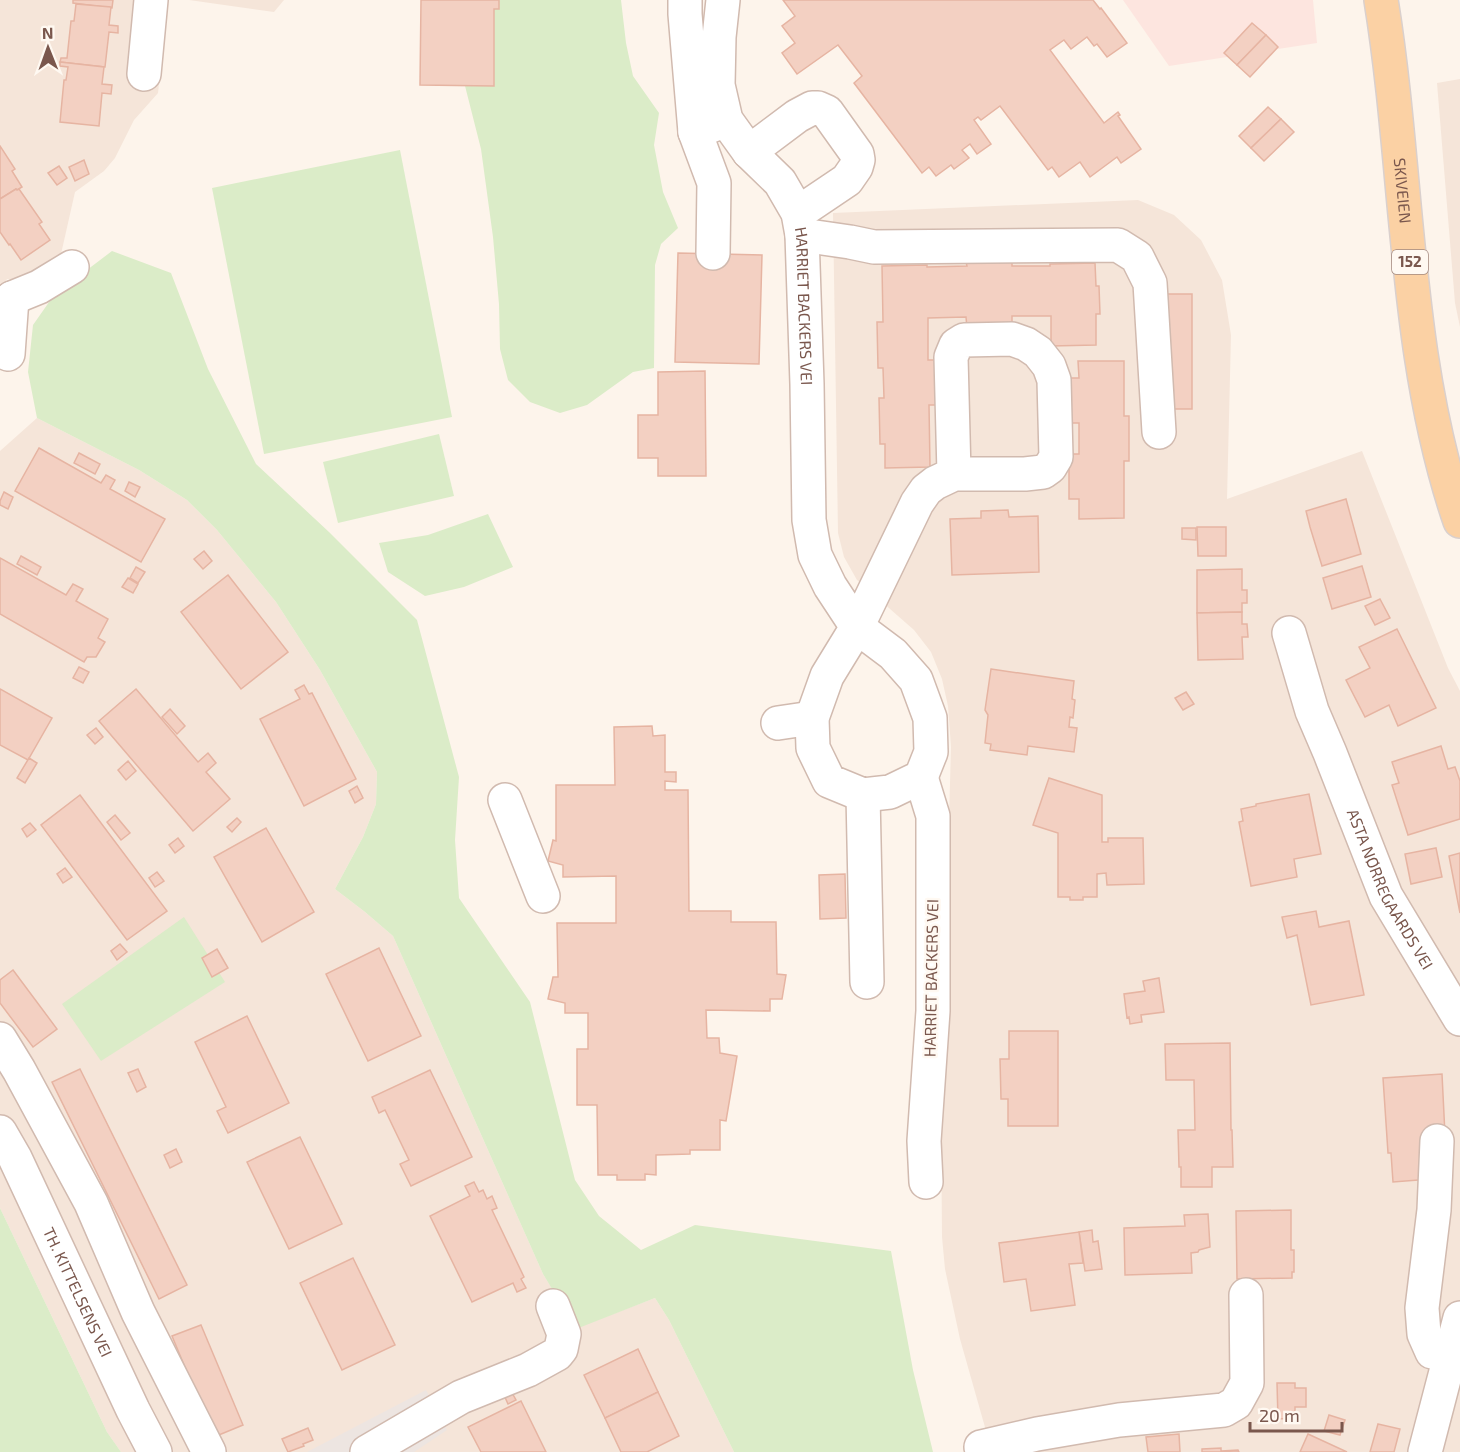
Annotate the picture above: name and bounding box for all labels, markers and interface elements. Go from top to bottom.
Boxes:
north arrow [18,18,78,78]
text: N [42,23,54,42]
street label: SKIVEIEN [1391,157,1416,224]
street label: HARRIET BACKERS VEI [792,225,817,386]
road number: 152 [1392,250,1428,274]
street label: ASTA NØRREGAARDS VEI [1344,806,1438,972]
street label: HARRIET BACKERS VEI [920,899,941,1057]
street label: TH. KITTELSENS VEI [40,1224,117,1360]
scale bar [1250,1395,1342,1433]
text: 20 m [1259,1404,1300,1426]

